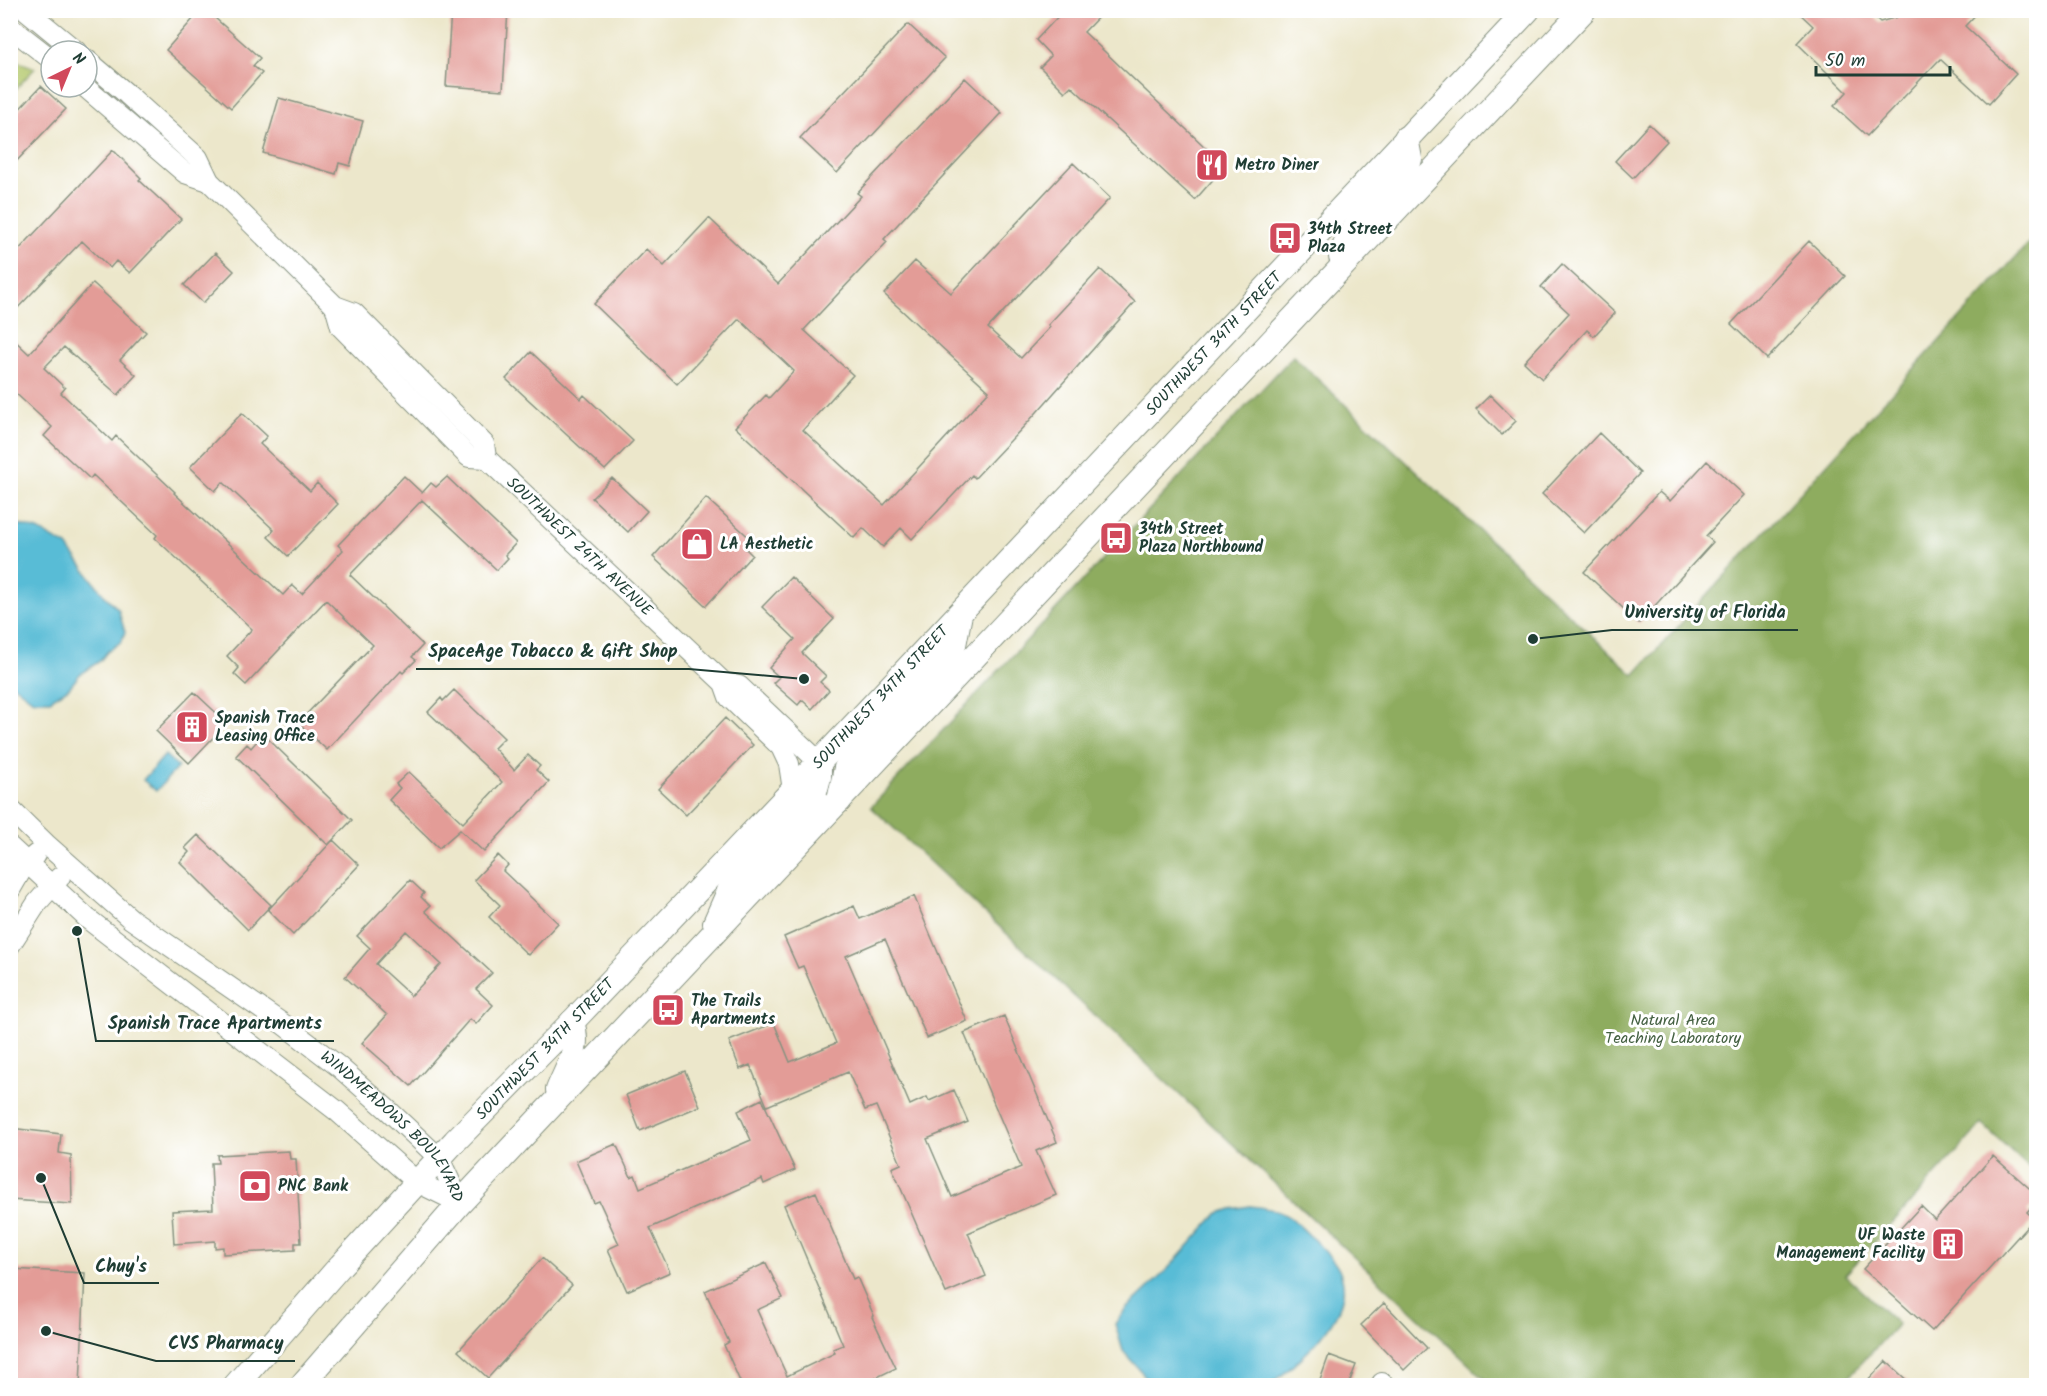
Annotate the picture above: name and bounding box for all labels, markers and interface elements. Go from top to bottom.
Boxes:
north arrow [39,39,99,99]
scale bar [1816,39,1950,77]
text: N [66,47,90,72]
text: 50 m [1825,47,1865,76]
restaurant icon: Metro Diner [1194,147,1230,183]
place label: Metro Diner [1235,153,1320,178]
place label: 34th Street Plaza [1307,217,1393,260]
bus stop icon: 34th Street Plaza [1267,220,1303,256]
street label: SOUTHWEST 34TH STREET [1139,265,1289,421]
street label: SOUTHWEST 24TH AVENUE [501,471,659,622]
place label: 34th Street Plaza Northbound [1138,517,1264,560]
bus stop icon: 34th Street Plaza Northbound [1098,520,1134,556]
shop icon: LA Aesthetic [679,526,715,562]
place label: LA Aesthetic [720,532,814,557]
callout: University of Florida [1612,594,1798,630]
text: University of Florida [1624,599,1786,628]
street label: SOUTHWEST 34TH STREET [806,619,956,775]
callout: SpaceAge Tobacco & Gift Shop [416,633,689,669]
text: SpaceAge Tobacco & Gift Shop [428,638,678,667]
place label: Spanish Trace Leasing Office [215,706,315,749]
building icon: Spanish Trace Leasing Office [174,709,210,745]
street label: SOUTHWEST 34TH STREET [470,971,621,1126]
place label: The Trails Apartments [691,989,776,1032]
bus stop icon: The Trails Apartments [650,992,686,1028]
callout: Spanish Trace Apartments [96,1005,334,1041]
park label: Natural Area Teaching Laboratory [1605,1008,1742,1051]
text: Spanish Trace Apartments [108,1010,322,1039]
street label: WINDMEADOWS BOULEVARD [315,1044,470,1206]
bank icon: PNC Bank [237,1168,273,1204]
place label: PNC Bank [278,1174,349,1199]
place label: UF Waste Management Facility [1776,1223,1926,1266]
building icon: UF Waste Management Facility [1930,1226,1966,1262]
callout: Chuy's [84,1247,159,1283]
text: Chuy's [95,1253,147,1282]
callout: CVS Pharmacy [156,1325,295,1361]
text: CVS Pharmacy [168,1330,284,1359]

